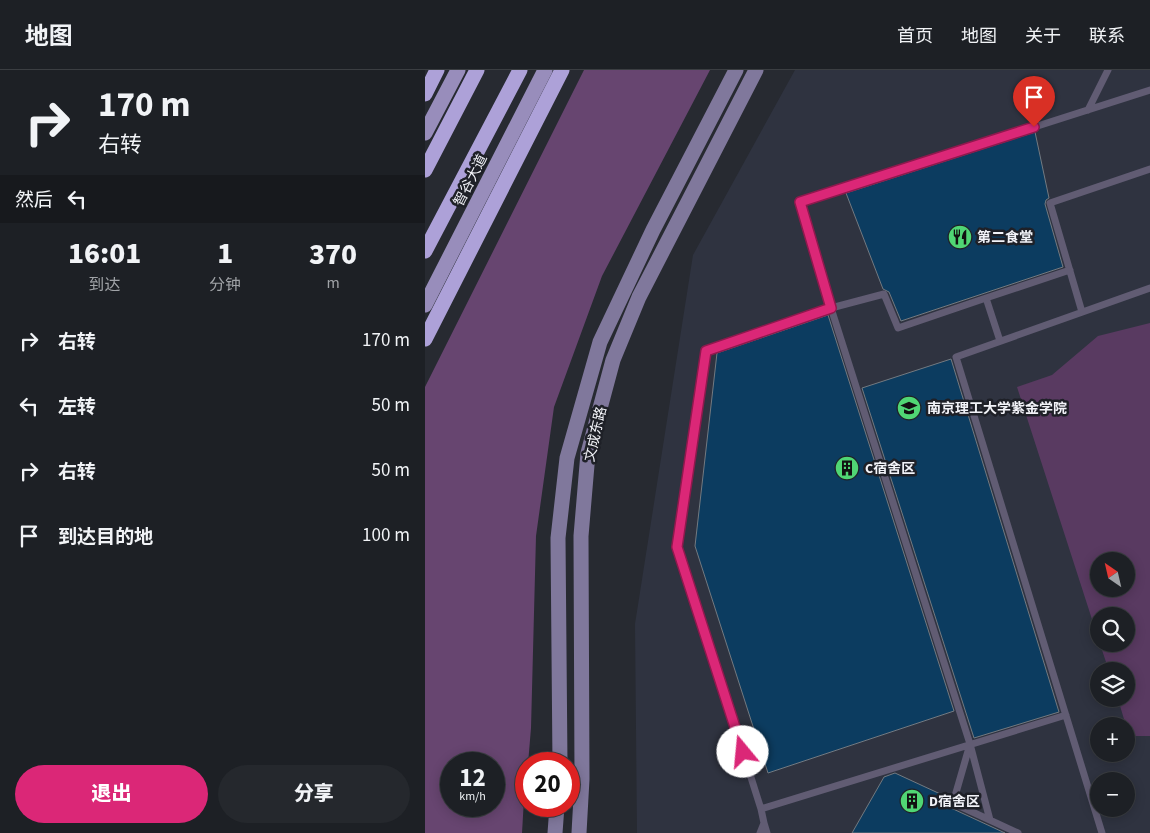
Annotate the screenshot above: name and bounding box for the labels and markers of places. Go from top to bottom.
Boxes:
pin [1013,76,1055,127]
restaurant icon: 第二食堂 [947,224,973,250]
place label: 第二食堂 [977,228,1033,248]
school or university icon: 南京理工大学紫金学院 [896,395,922,421]
place label: 南京理工大学紫金学院 [927,399,1067,419]
building icon: C宿舍区 [834,455,860,481]
place label: C宿舍区 [865,459,915,479]
building icon: D宿舍区 [899,788,925,814]
place label: D宿舍区 [929,792,980,812]

